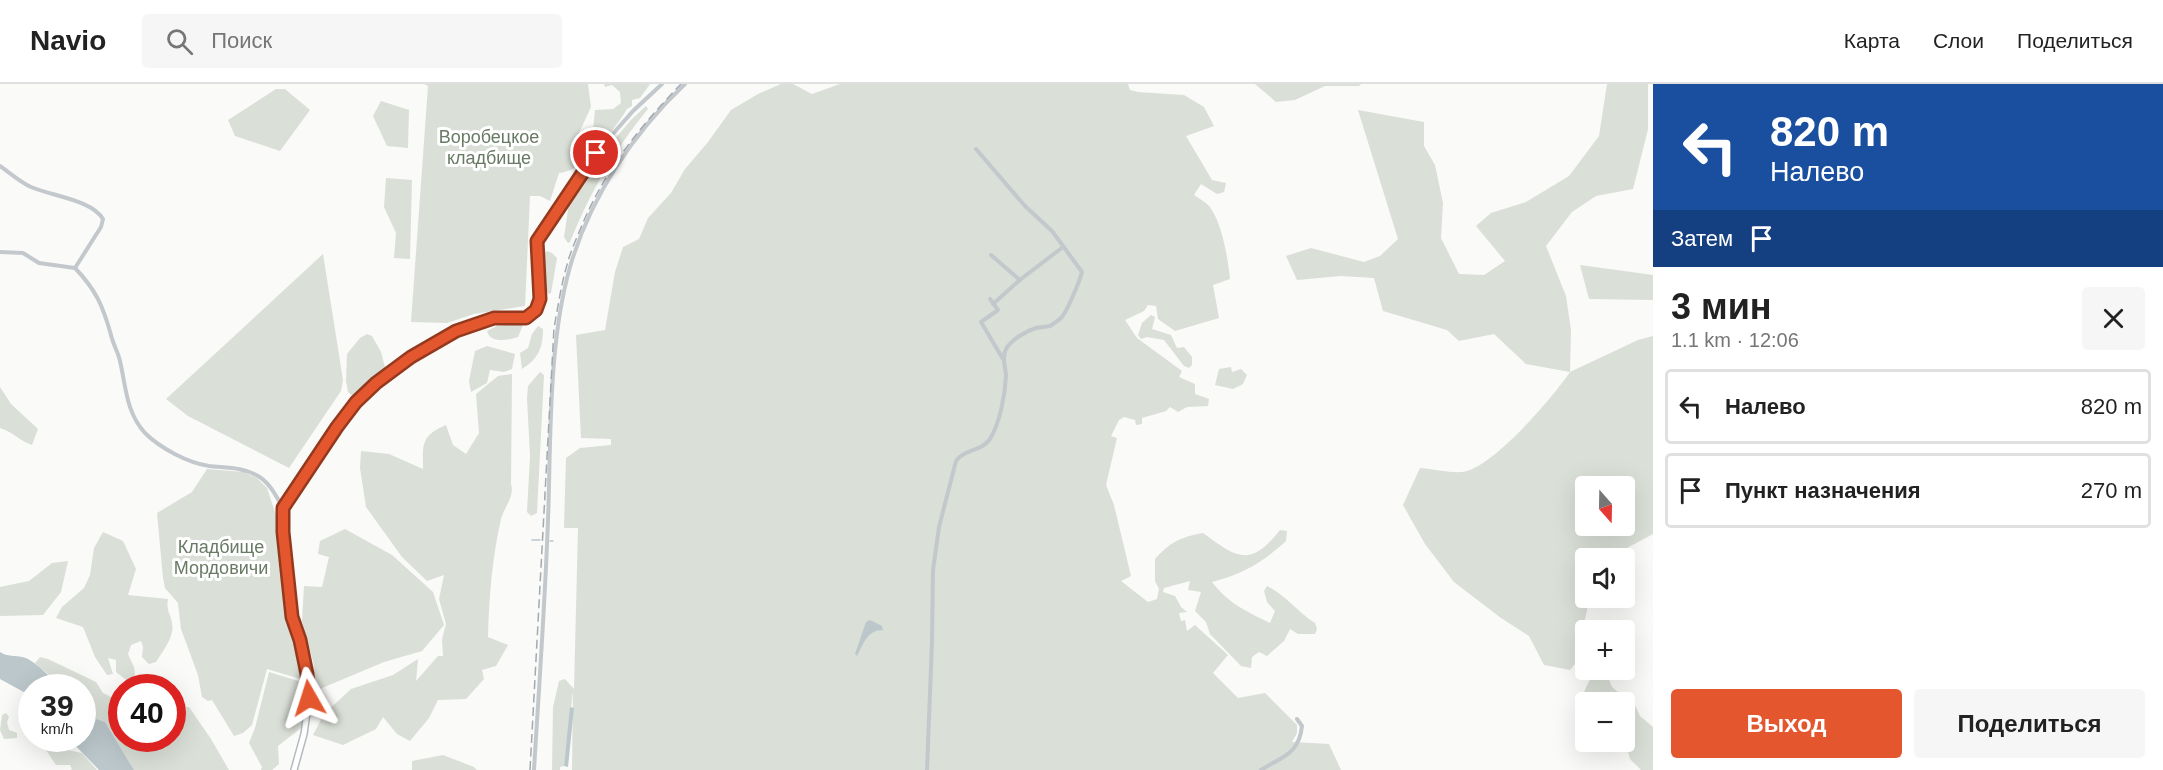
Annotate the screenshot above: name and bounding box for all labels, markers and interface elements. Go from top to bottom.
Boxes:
search box [142,14,562,68]
text: Navio [30,25,106,56]
icon: search [163,25,196,58]
text: Поиск [211,28,272,53]
text: Карта [1844,29,1900,52]
text: Слои [1933,29,1984,52]
text: Поделиться [2017,29,2133,52]
icon: left [1671,108,1749,186]
text: 820 m [1770,108,1889,155]
park label: Воробецкое кладбище [439,127,539,168]
pin [570,127,621,178]
icon: arrive [579,136,612,169]
text: Налево [1770,157,1864,187]
icon: arrive [1745,222,1778,255]
text: Затем [1671,226,1733,251]
text: 3 мин [1671,286,1772,327]
button: close [2082,287,2145,350]
text: 1.1 km · 12:06 [1671,329,1799,351]
icon: left [1674,390,1707,423]
text: Налево [1725,394,1806,419]
text: 820 m [2081,394,2142,419]
icon: arrive [1674,474,1707,507]
north arrow [1575,476,1635,536]
map controls [1575,476,1635,752]
text: Пункт назначения [1725,478,1921,503]
text: 270 m [2081,478,2142,503]
park label: Кладбище Мордовичи [174,537,268,578]
button: sound [1575,548,1635,608]
button: + [1575,620,1635,680]
position arrow [277,666,341,730]
speed limit sign: 40 [108,674,186,752]
text: 39 [40,689,74,722]
button: Выход [1671,689,1902,758]
button: Поделиться [1914,689,2145,758]
button: − [1575,692,1635,752]
text: km/h [41,720,73,737]

